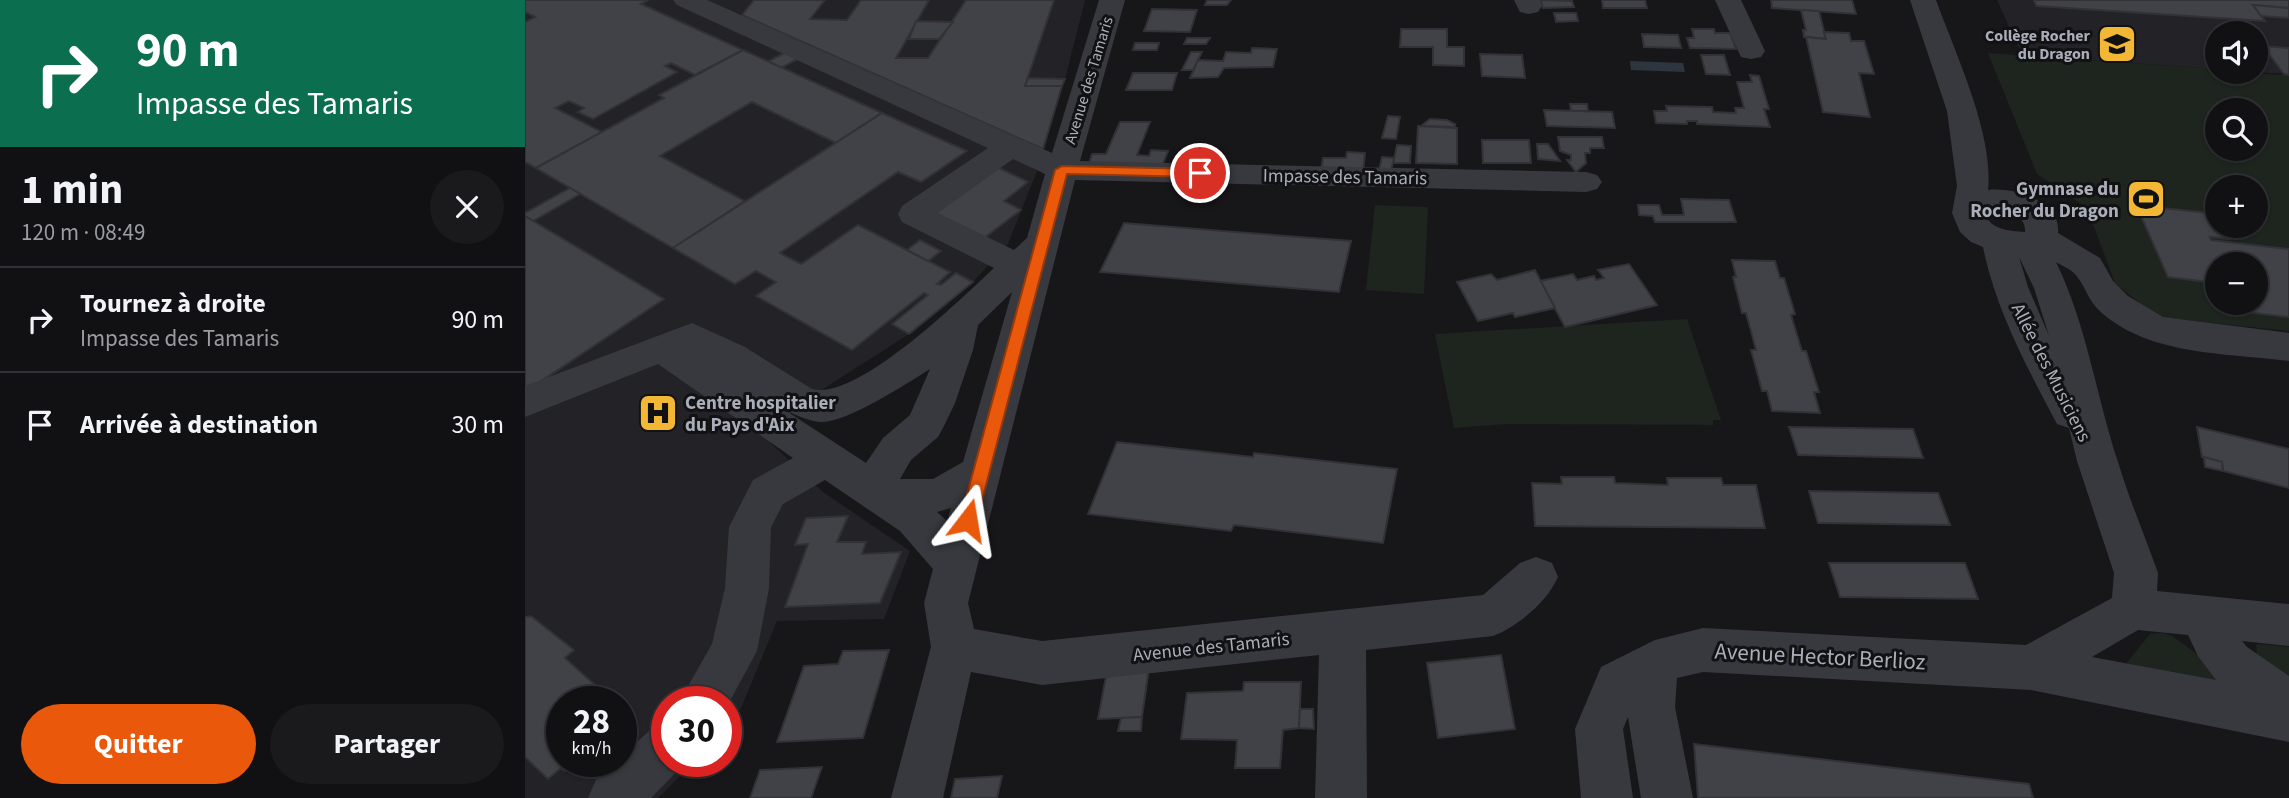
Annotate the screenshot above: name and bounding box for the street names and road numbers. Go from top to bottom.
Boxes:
street label: Avenue des Tamaris [1059,14,1119,147]
street label: Impasse des Tamaris [1263,163,1427,192]
street label: Allée des Musiciens [2004,299,2097,447]
street label: Avenue des Tamaris [1132,626,1291,669]
street label: Avenue Hector Berlioz [1714,634,1927,679]

